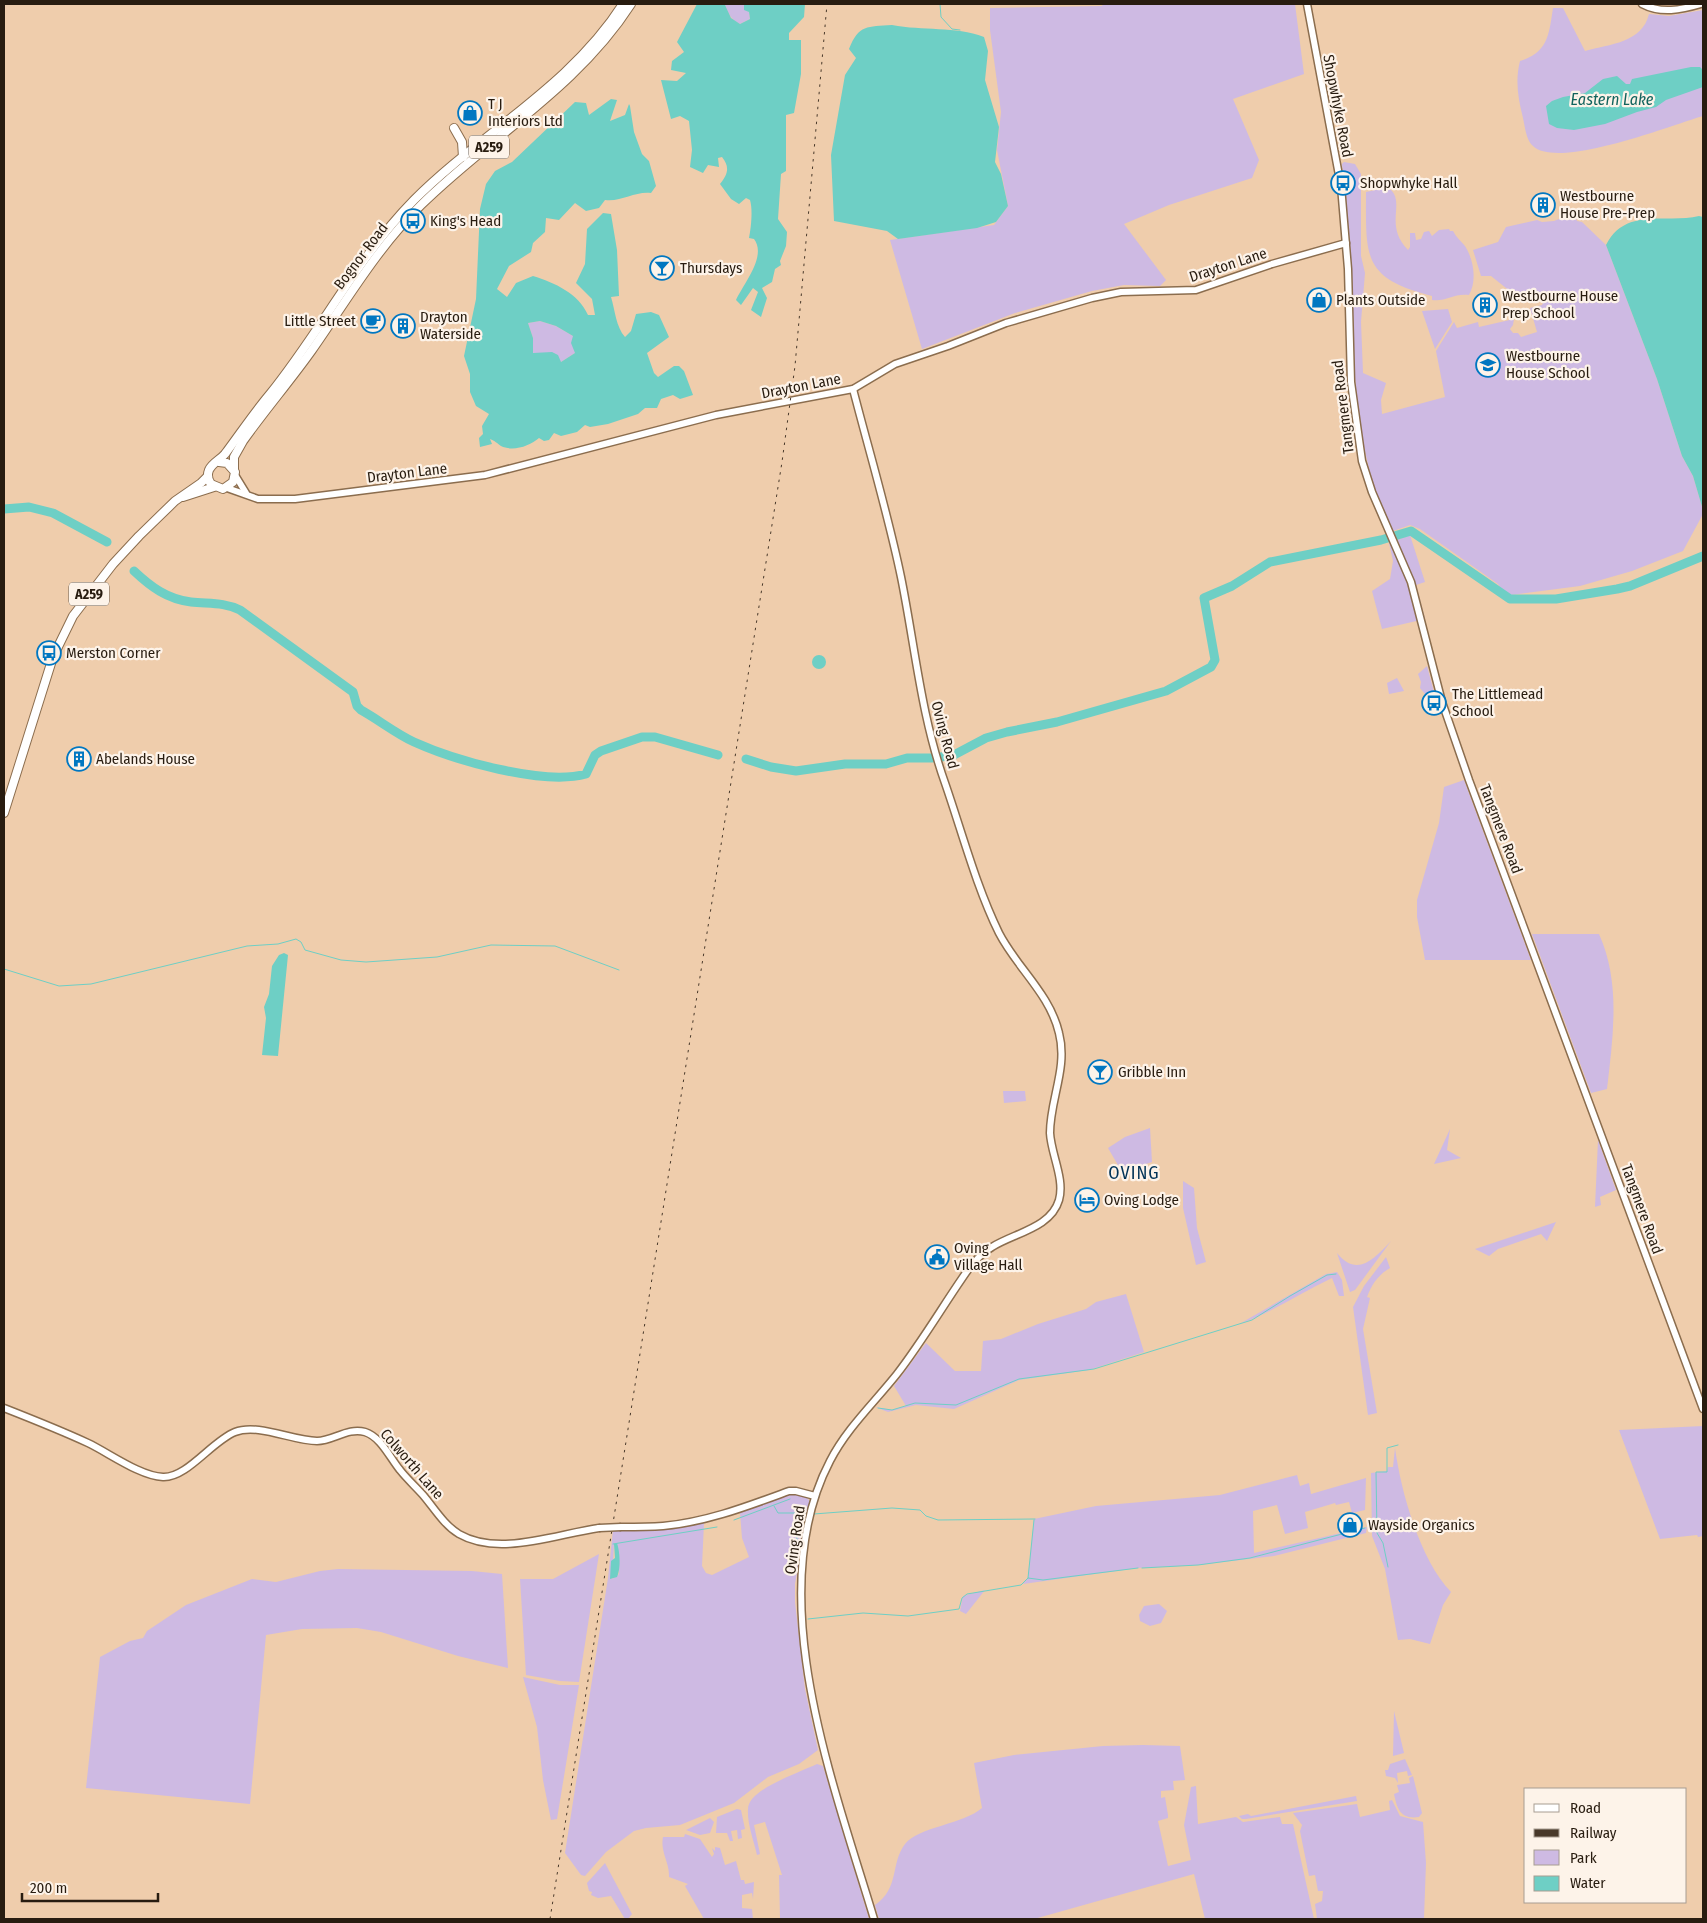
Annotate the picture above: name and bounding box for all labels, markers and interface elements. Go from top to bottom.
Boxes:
street label: Shopwhyke Road [1319,53,1357,159]
water label: Eastern Lake [1571,90,1654,109]
place label: T J Interiors Ltd [488,95,563,130]
shop icon: T J Interiors Ltd [457,100,483,126]
road number: A259 [469,136,509,158]
bus stop icon: Shopwhyke Hall [1330,170,1356,196]
place label: Shopwhyke Hall [1360,174,1458,192]
place label: Westbourne House Pre-Prep [1560,187,1655,222]
building icon: Westbourne House Pre-Prep [1530,192,1556,218]
bus stop icon: King's Head [400,208,426,234]
place label: King's Head [430,212,501,230]
street label: Bognor Road [330,219,392,293]
street label: Drayton Lane [1187,244,1269,286]
bar icon: Thursdays [649,255,675,281]
place label: Thursdays [680,259,742,277]
shop icon: Plants Outside [1306,287,1332,313]
place label: Westbourne House Prep School [1502,287,1618,322]
place label: Plants Outside [1336,291,1425,309]
building icon: Westbourne House Prep School [1472,292,1498,318]
cafe icon: Little Street [360,308,386,334]
place label: Drayton Waterside [420,308,481,343]
place label: Little Street [284,312,356,330]
building icon: Drayton Waterside [390,313,416,339]
place label: Westbourne House School [1506,347,1590,382]
school or university icon: Westbourne House School [1475,352,1501,378]
street label: Tangmere Road [1328,359,1358,455]
street label: Drayton Lane [760,369,842,403]
street label: Drayton Lane [366,459,448,487]
road number: A259 [69,582,109,606]
bus stop icon: Merston Corner [36,640,62,666]
place label: Merston Corner [66,644,161,662]
place label: The Littlemead School [1452,685,1543,720]
bus stop icon: The Littlemead School [1421,690,1447,716]
street label: Oving Road [927,699,963,771]
building icon: Abelands House [66,746,92,772]
place label: Abelands House [96,750,195,768]
street label: Tangmere Road [1476,782,1526,876]
bar icon: Gribble Inn [1087,1059,1113,1085]
place label: Gribble Inn [1118,1063,1186,1081]
district label: OVING [1108,1162,1160,1184]
street label: Tangmere Road [1617,1162,1667,1256]
hotel icon: Oving Lodge [1074,1187,1100,1213]
place label: Oving Lodge [1104,1191,1179,1209]
place label: Oving Village Hall [954,1239,1022,1274]
public building icon: Oving Village Hall [924,1244,950,1270]
street label: Colworth Lane [376,1425,448,1503]
street label: Oving Road [781,1504,809,1576]
shop icon: Wayside Organics [1337,1512,1363,1538]
place label: Wayside Organics [1368,1516,1475,1534]
legend [1524,1788,1687,1903]
text: Road [1570,1799,1601,1817]
text: Railway [1570,1824,1617,1842]
text: Park [1570,1849,1597,1867]
scale bar [22,1870,159,1902]
text: Water [1570,1874,1606,1892]
text: 200 m [30,1879,67,1897]

